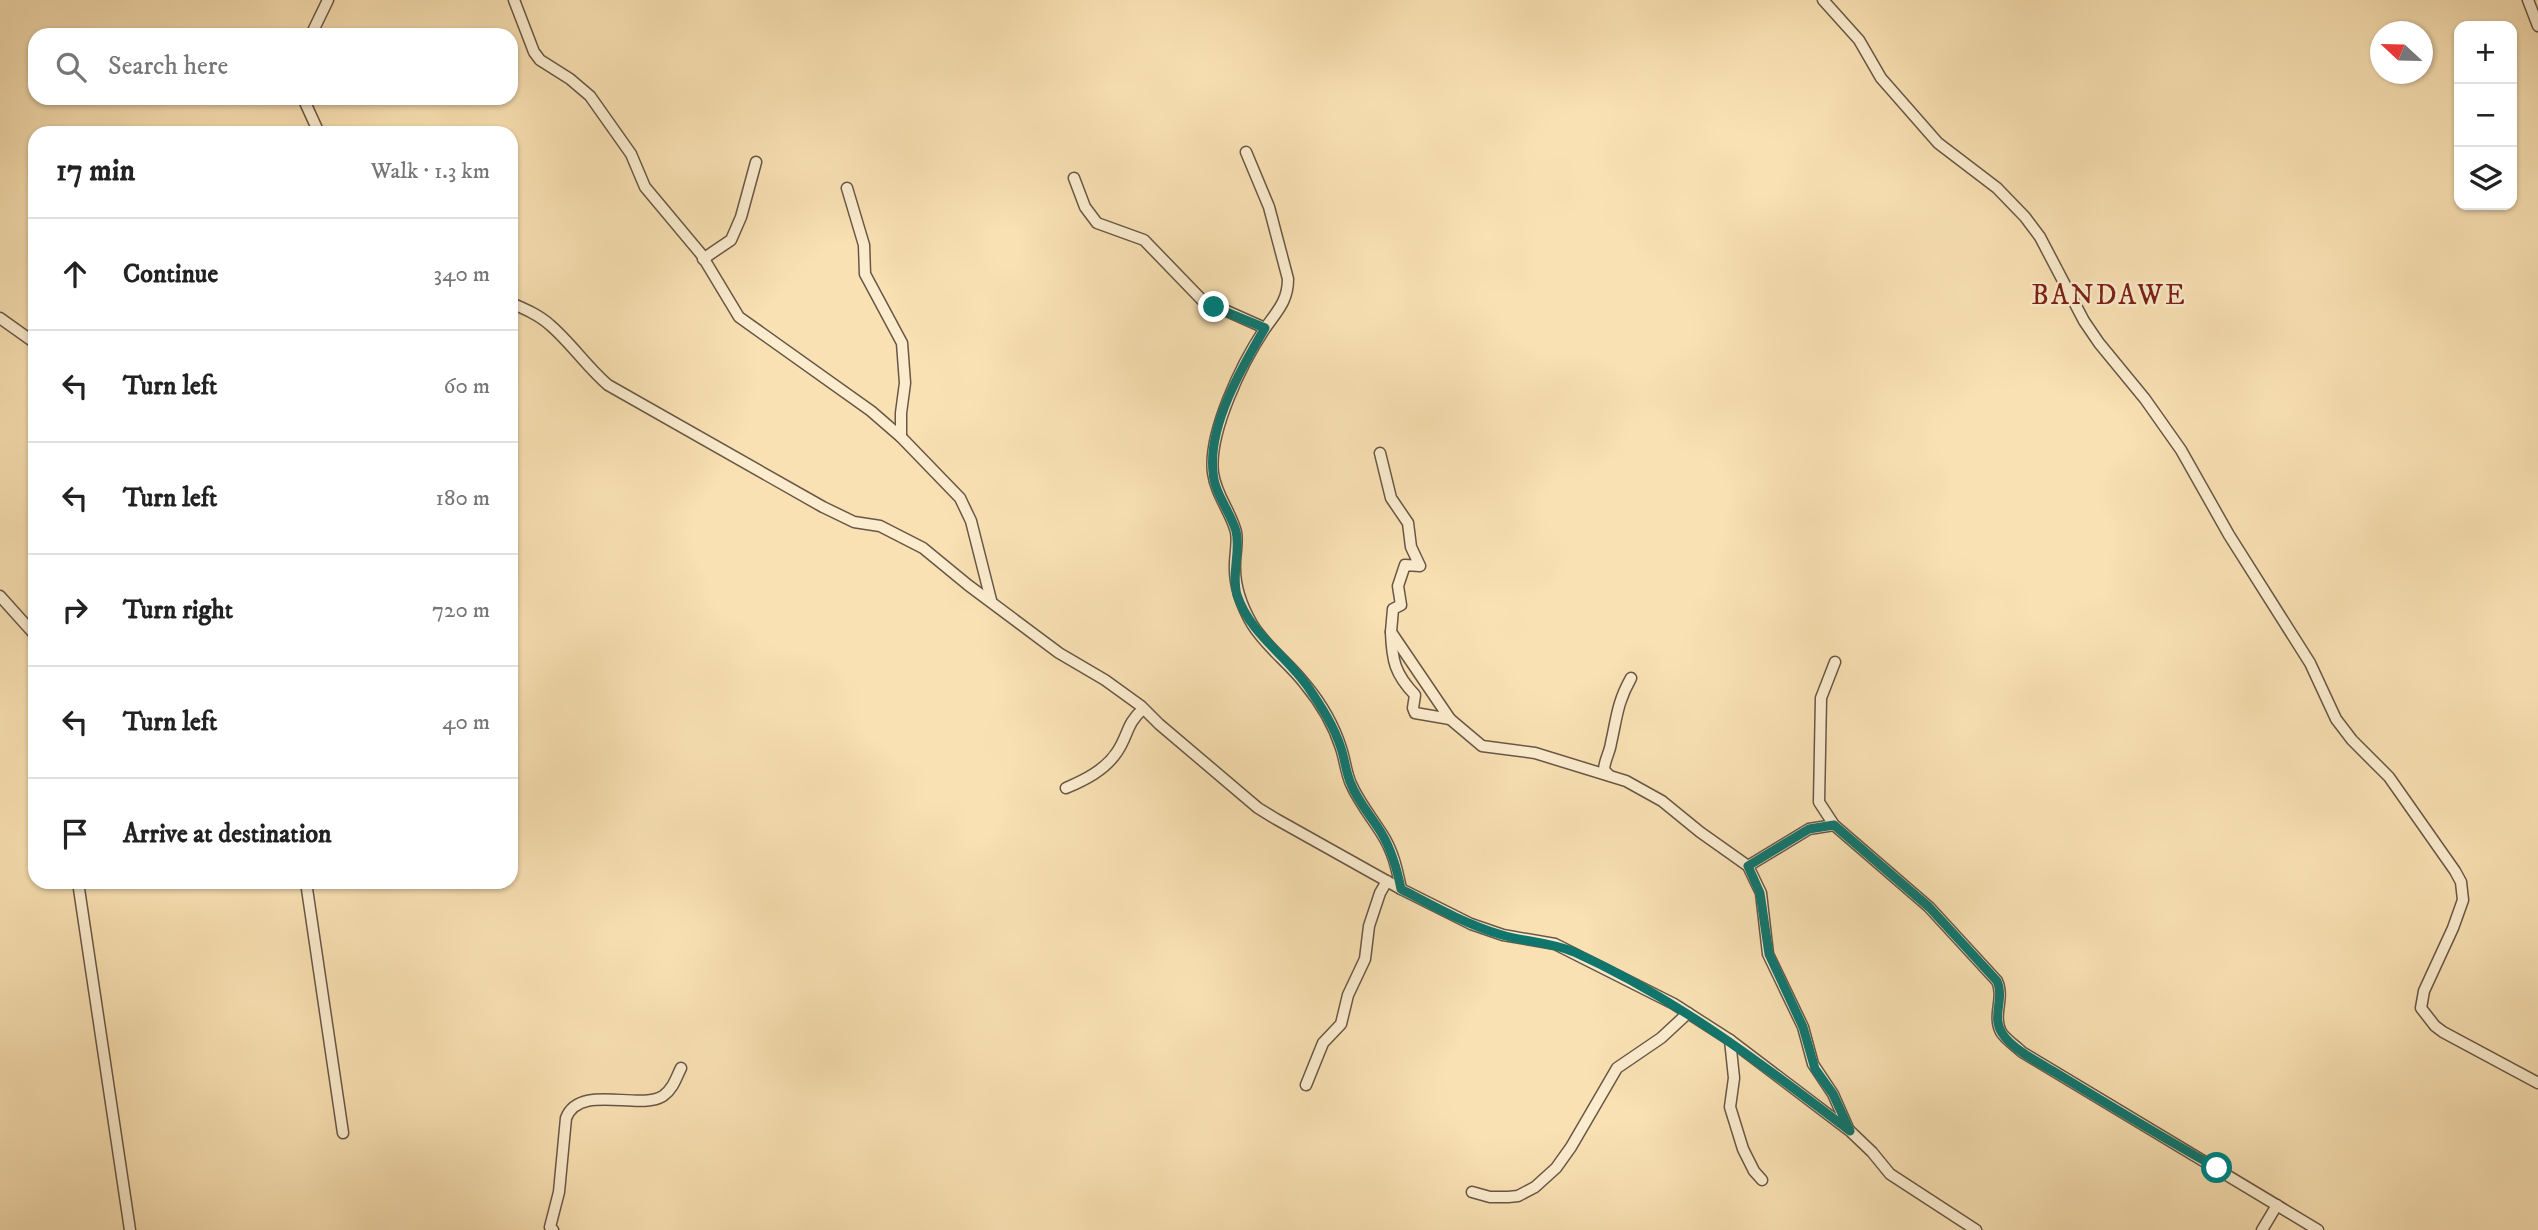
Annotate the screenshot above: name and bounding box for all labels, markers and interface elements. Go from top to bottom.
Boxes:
north arrow [2370,21,2433,84]
map controls [2454,21,2517,210]
button: + [2454,21,2517,84]
search box [28,28,518,105]
icon: search [52,48,90,86]
text: Search here [108,50,228,83]
button: − [2454,84,2517,147]
button: layers [2454,147,2517,210]
text: 17 min [56,153,135,190]
text: Walk · 1.3 km [371,157,490,186]
icon: ahead [56,255,94,293]
text: Continue [123,258,218,291]
text: 340 m [434,260,490,289]
district label: BANDAWE [2031,278,2187,313]
route end [1198,291,1229,322]
icon: left [56,367,94,405]
text: Turn left [123,370,217,403]
text: 60 m [443,372,490,401]
icon: left [56,479,94,517]
text: Turn left [123,482,217,515]
text: 180 m [435,484,490,513]
icon: right [56,591,94,629]
text: Turn right [123,594,233,627]
text: 720 m [432,596,490,625]
icon: left [56,703,94,741]
text: Turn left [123,706,217,739]
text: 40 m [442,708,490,737]
icon: arrive [56,815,94,853]
text: Arrive at destination [123,818,332,851]
route start [2201,1152,2232,1183]

